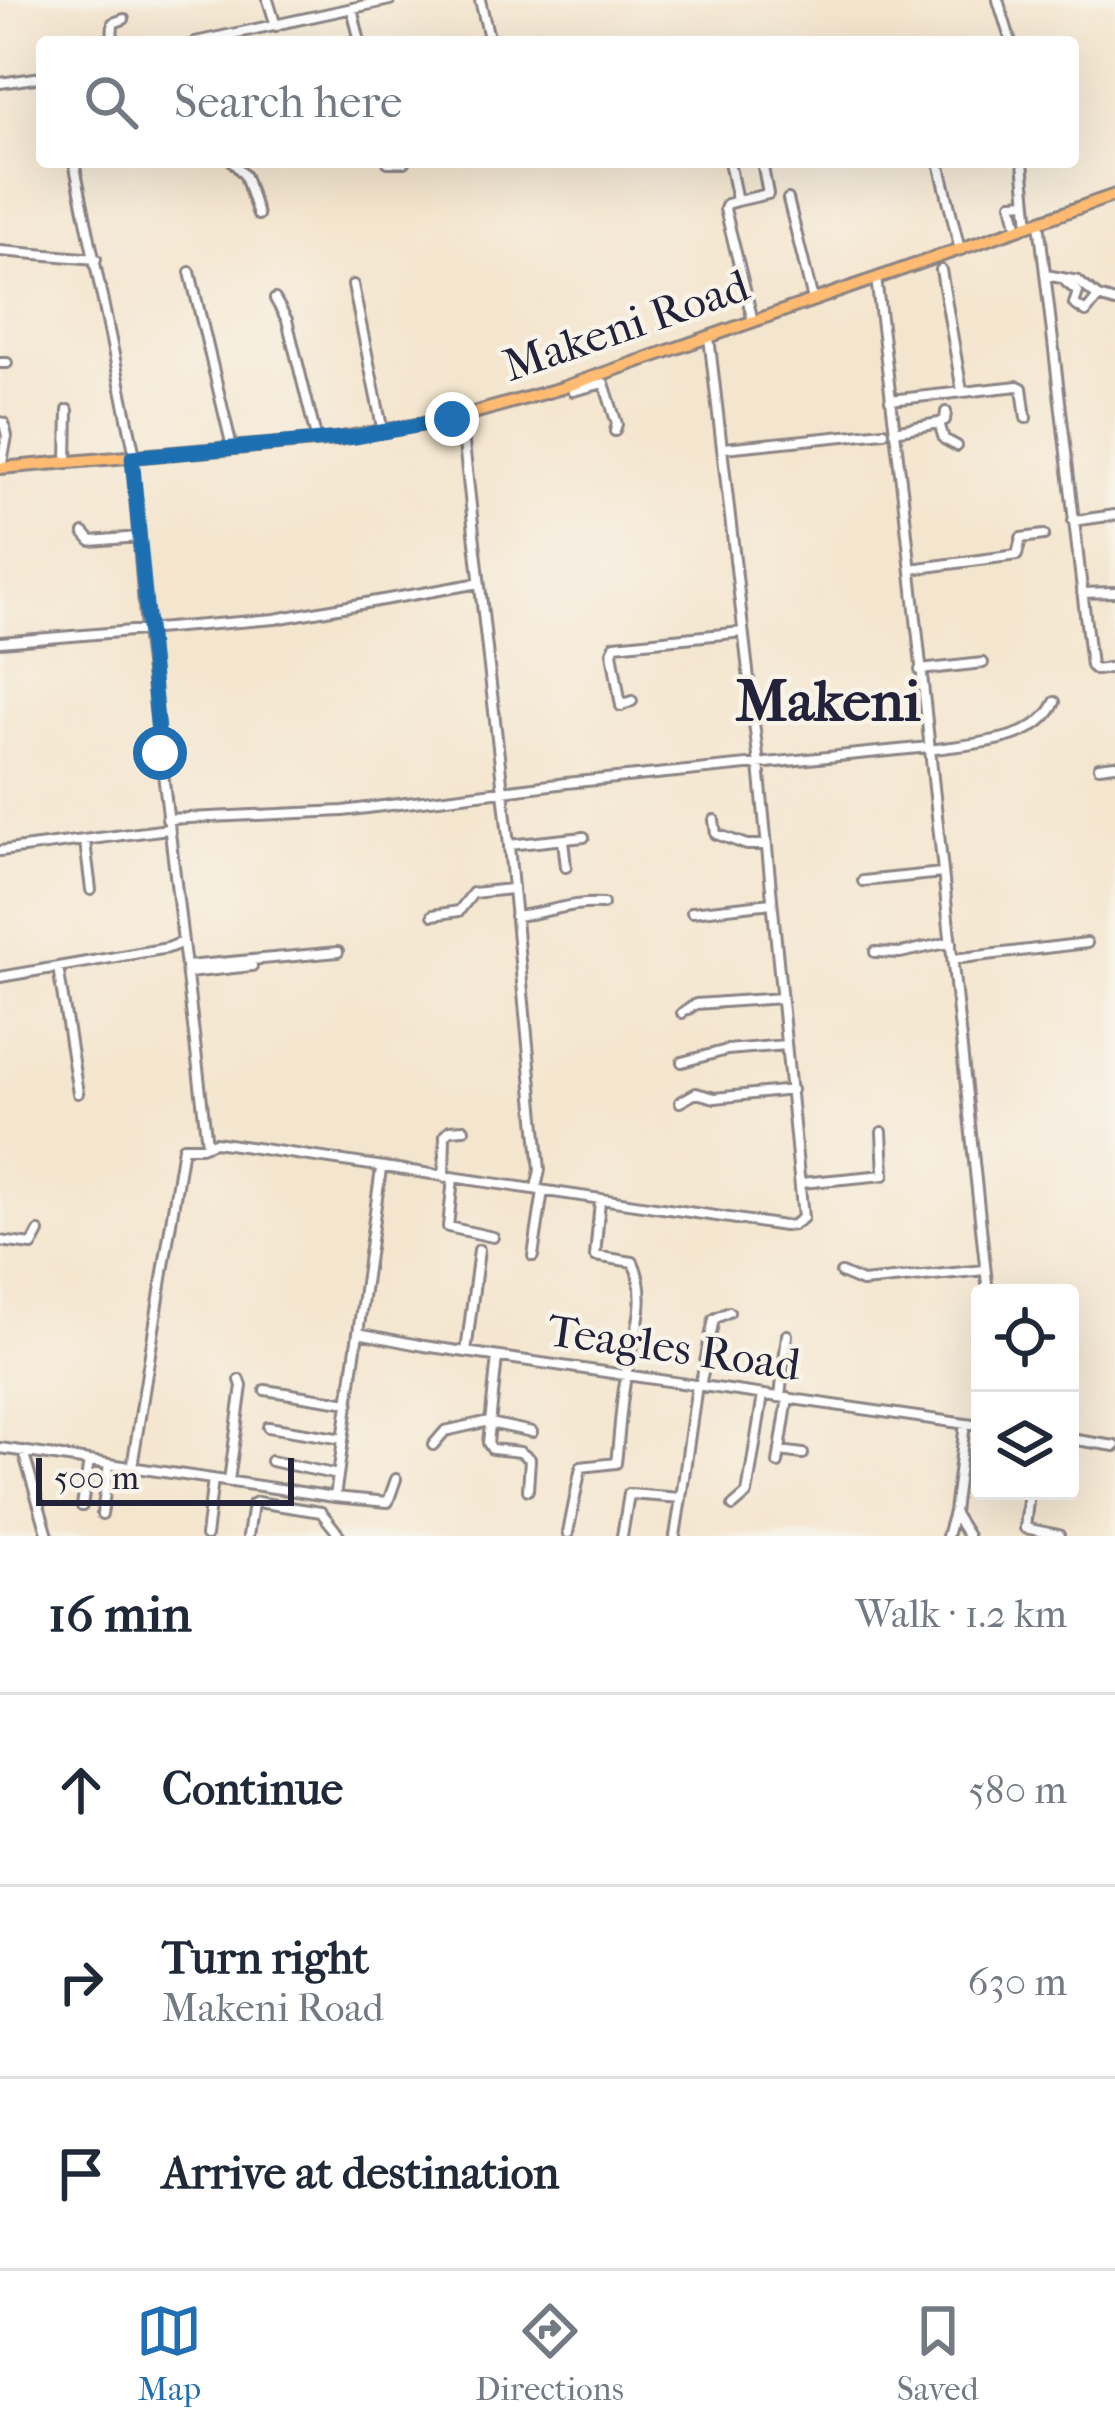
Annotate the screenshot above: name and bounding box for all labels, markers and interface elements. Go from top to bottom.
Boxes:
search box [36,36,1079,168]
icon: search [78,69,144,135]
text: Search here [174,76,402,129]
street label: Makeni Road [496,259,756,393]
route end [425,392,479,446]
district label: Makeni [735,668,921,735]
route start [133,726,187,780]
map controls [971,1284,1079,1500]
button: locate [971,1284,1079,1392]
street label: Teagles Road [544,1304,804,1392]
button: layers [971,1392,1079,1500]
scale bar [36,1452,294,1505]
text: 500 m [54,1459,139,1498]
text: 16 min [48,1584,192,1644]
text: Walk · 1.2 km [856,1591,1067,1637]
icon: ahead [48,1757,114,1823]
text: Continue [162,1763,343,1816]
text: 580 m [968,1767,1067,1813]
text: Turn right [162,1932,369,1985]
icon: right [48,1949,114,2015]
text: 630 m [968,1959,1067,2005]
text: Makeni Road [162,1985,384,2031]
icon: arrive [48,2141,114,2207]
text: Arrive at destination [162,2147,559,2200]
tab: Map [136,2298,202,2409]
tab: Directions [475,2298,624,2409]
tab: Saved [897,2298,979,2409]

